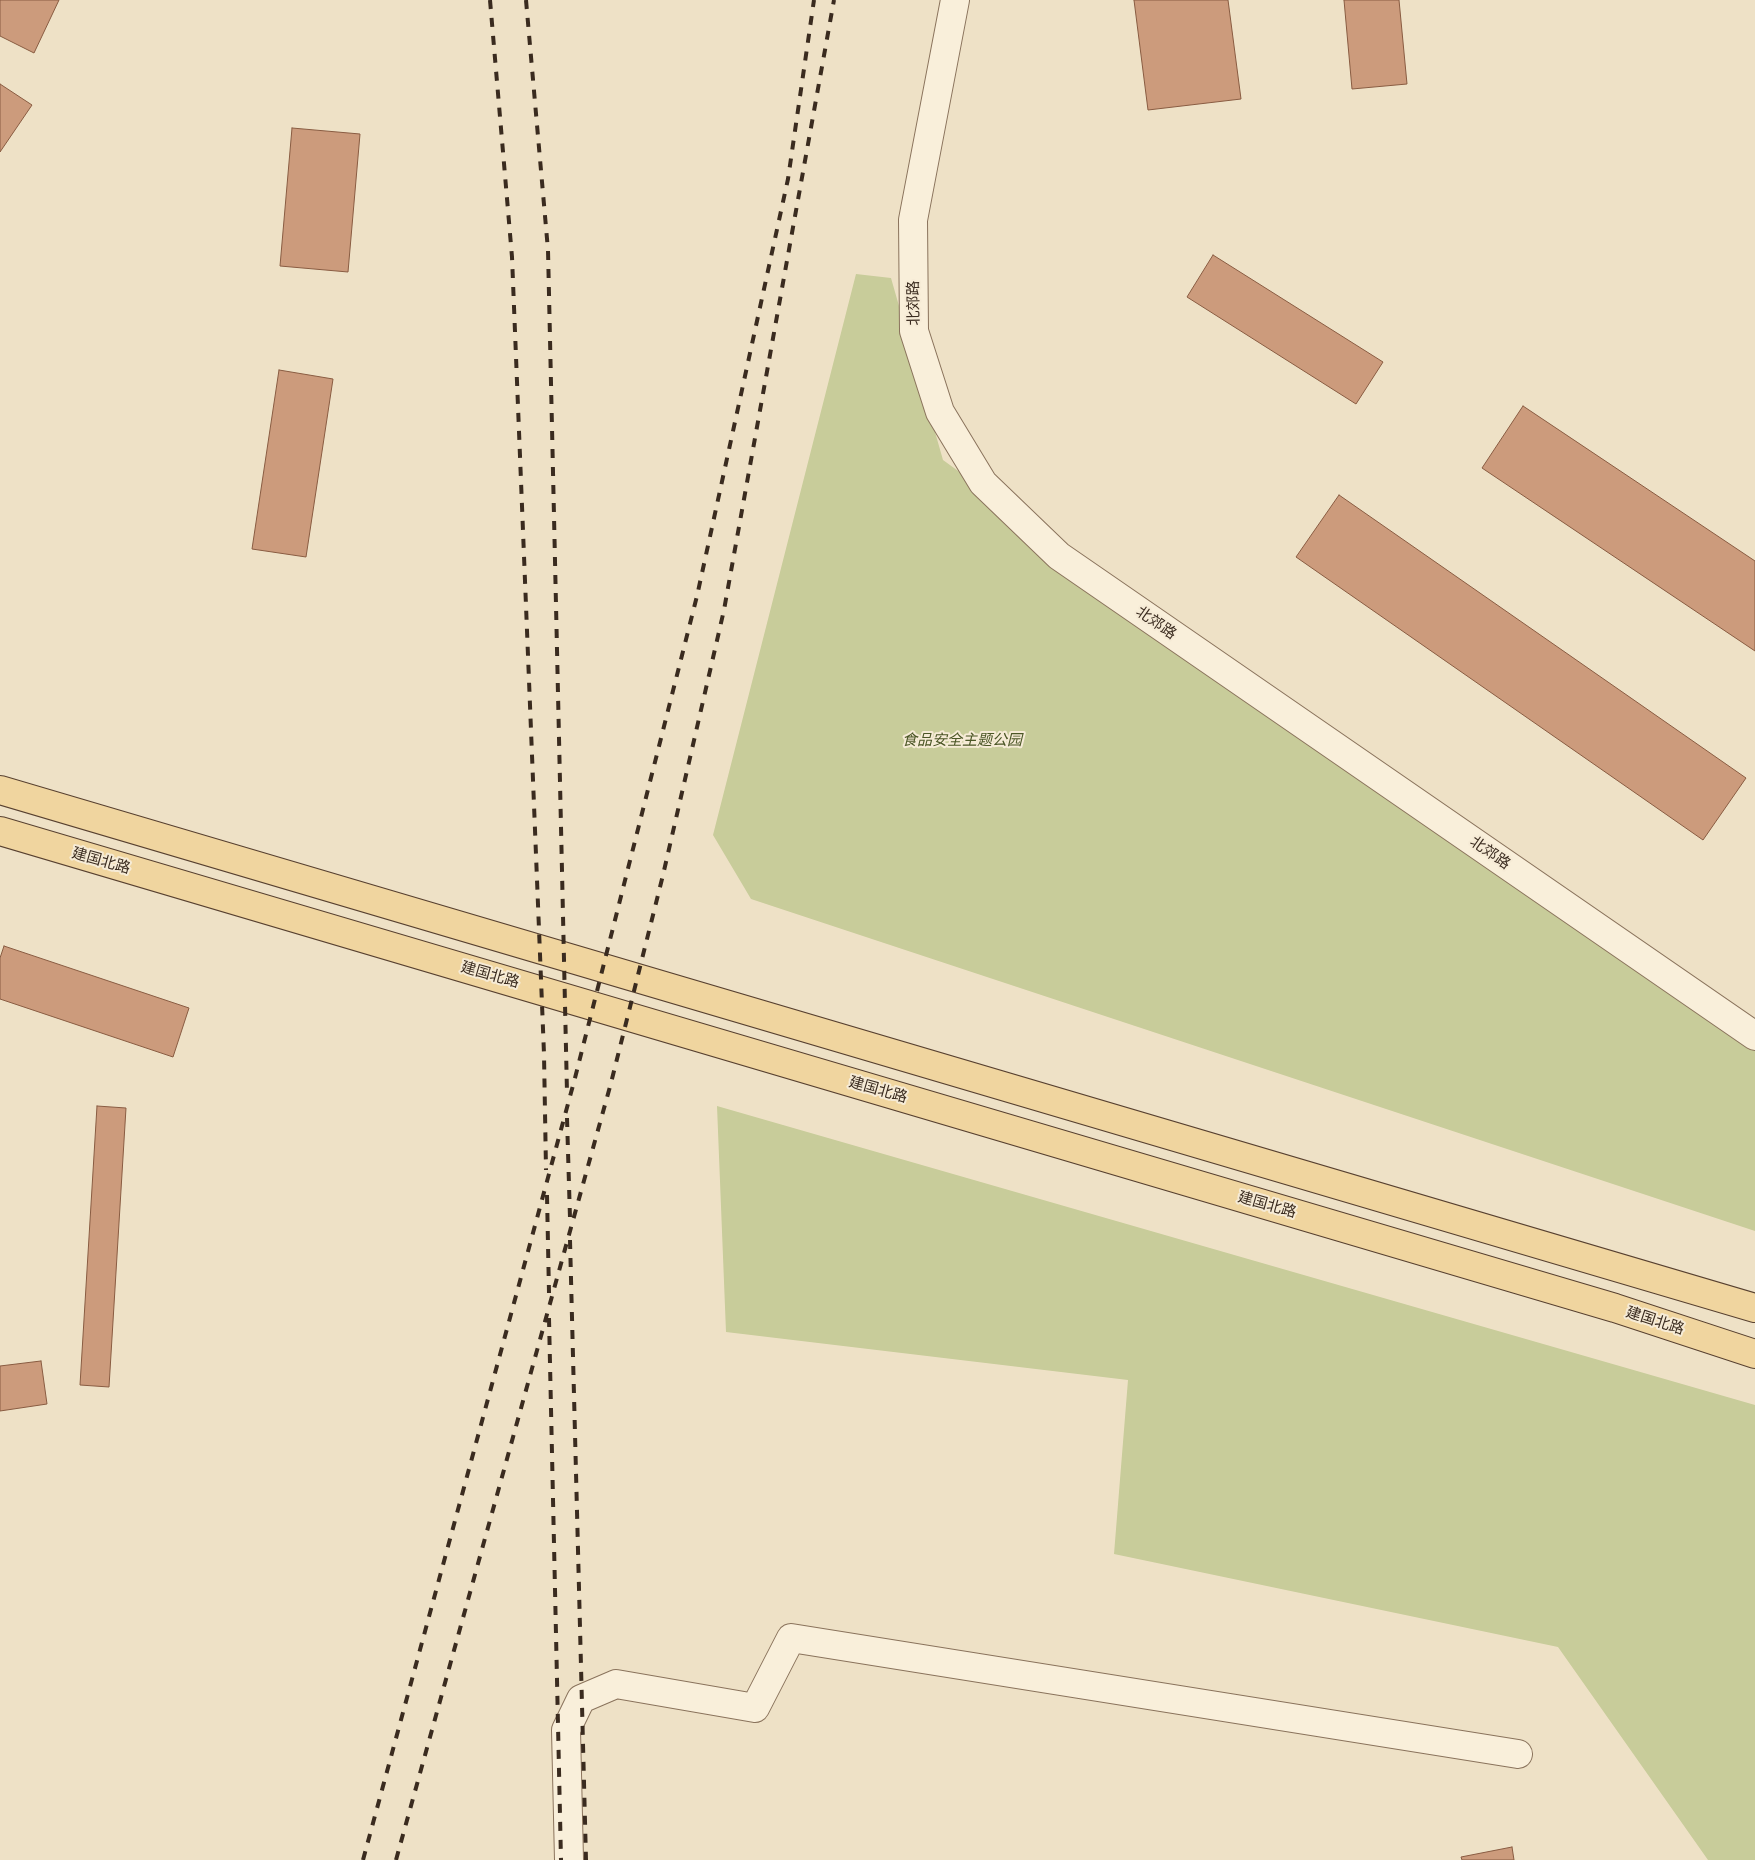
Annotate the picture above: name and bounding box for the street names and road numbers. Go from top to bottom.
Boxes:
street label: 北郊路 [905,280,923,326]
street label: 北郊路 [1132,603,1180,643]
street label: 北郊路 [1466,833,1514,873]
street label: 建国北路 [70,844,132,878]
street label: 建国北路 [459,958,521,992]
street label: 建国北路 [847,1073,909,1107]
street label: 建国北路 [1236,1188,1298,1222]
street label: 建国北路 [1624,1303,1686,1339]

